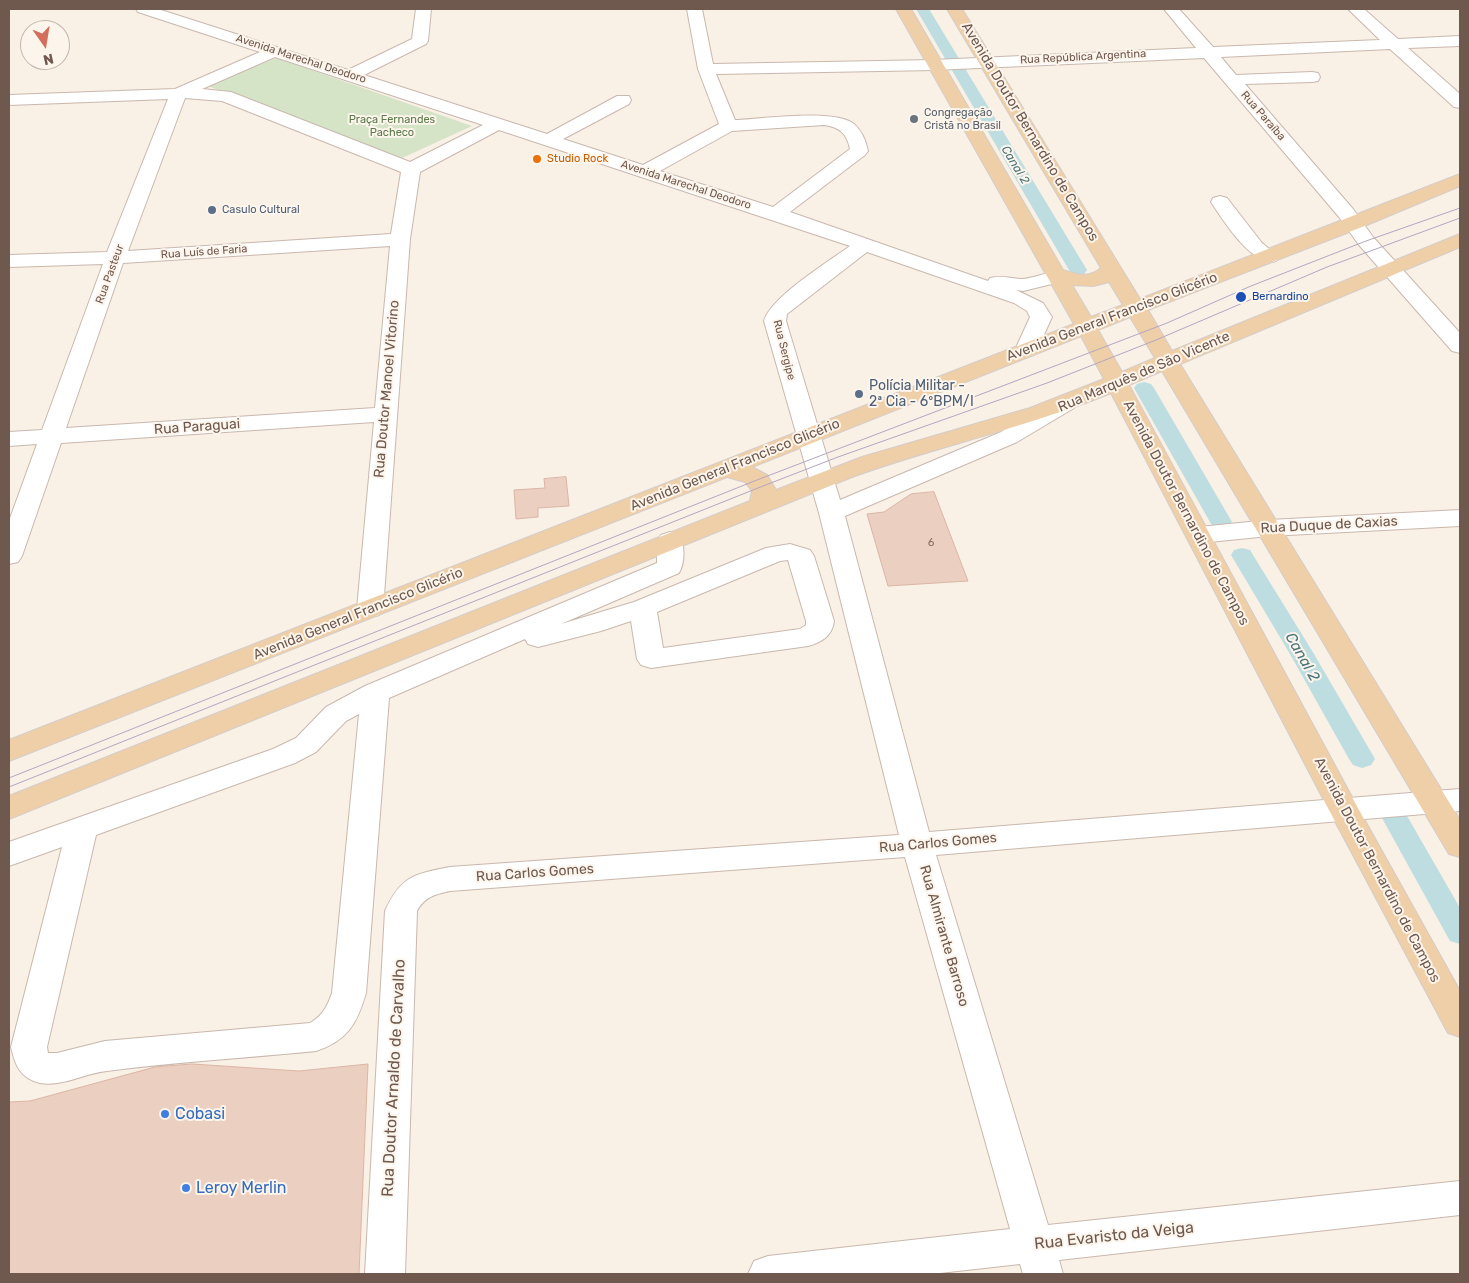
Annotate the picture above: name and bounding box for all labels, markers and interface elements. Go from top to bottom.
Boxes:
north arrow [20,20,70,70]
street label: Avenida Doutor Bernardino de Campos [958,20,1102,244]
street label: Avenida Marechal Deodoro [234,32,368,86]
street label: Rua República Argentina [1020,47,1146,67]
text: N [41,50,55,69]
street label: Rua Paraíba [1238,89,1288,143]
place label: Congregação Cristã no Brasil [924,106,1001,132]
park label: Praça Fernandes Pacheco [349,113,435,139]
marker: Congregação Cristã no Brasil [908,113,920,125]
water label: Canal 2 [998,143,1032,187]
place label: Studio Rock [547,152,608,166]
marker: Studio Rock [531,153,543,165]
street label: Avenida Marechal Deodoro [619,158,753,212]
place label: Casulo Cultural [222,203,300,217]
marker: Casulo Cultural [206,204,218,216]
street label: Rua Pasteur [93,242,127,306]
street label: Rua Luís de Faria [160,242,248,262]
street label: Avenida General Francisco Glicério [1004,269,1220,365]
marker: Bernardino [1234,290,1248,304]
place label: Bernardino [1252,290,1309,304]
street label: Rua Doutor Manoel Vitorino [371,299,403,479]
street label: Rua Sergipe [770,319,798,381]
street label: Rua Marquês de São Vicente [1055,328,1233,416]
place label: Polícia Militar - 2ª Cia - 6ºBPM/I [869,378,974,411]
marker: Polícia Militar - 2ª Cia - 6ºBPM/I [853,388,865,400]
street label: Avenida Doutor Bernardino de Campos [1119,398,1253,628]
street label: Avenida General Francisco Glicério [628,415,842,515]
street label: Rua Paraguai [153,416,241,438]
street label: Rua Duque de Caxias [1260,513,1398,537]
house number: 6 [928,536,934,550]
street label: Avenida General Francisco Glicério [251,564,465,664]
water label: Canal 2 [1281,630,1323,684]
street label: Avenida Doutor Bernardino de Campos [1310,755,1444,985]
street label: Rua Carlos Gomes [878,829,998,857]
street label: Rua Carlos Gomes [475,861,595,885]
street label: Rua Almirante Barroso [916,863,972,1009]
street label: Rua Doutor Arnaldo de Carvalho [378,959,410,1197]
place label: Cobasi [175,1104,225,1124]
marker: Cobasi [159,1108,171,1120]
place label: Leroy Merlin [196,1178,287,1198]
marker: Leroy Merlin [180,1182,192,1194]
street label: Rua Evaristo da Veiga [1033,1218,1195,1254]

